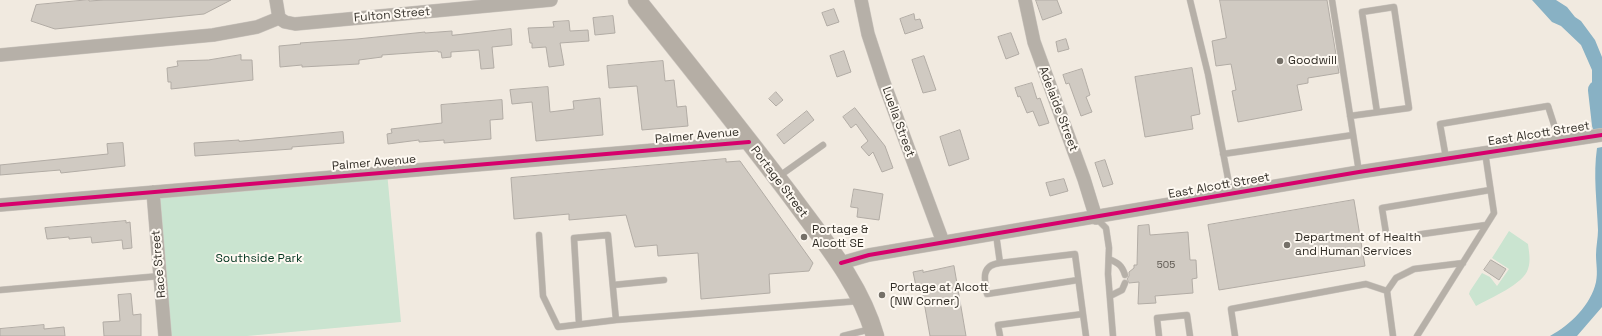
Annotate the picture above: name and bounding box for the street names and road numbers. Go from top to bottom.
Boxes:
street label: Fulton Street [353,4,431,26]
street label: Adelaide Street [1035,65,1081,153]
street label: Luella Street [879,85,917,159]
street label: East Alcott Street [1487,119,1591,149]
street label: Palmer Avenue [654,125,740,147]
street label: Portage Street [747,143,811,221]
street label: Palmer Avenue [331,152,417,174]
street label: East Alcott Street [1167,170,1271,202]
street label: Race Street [149,229,169,299]

